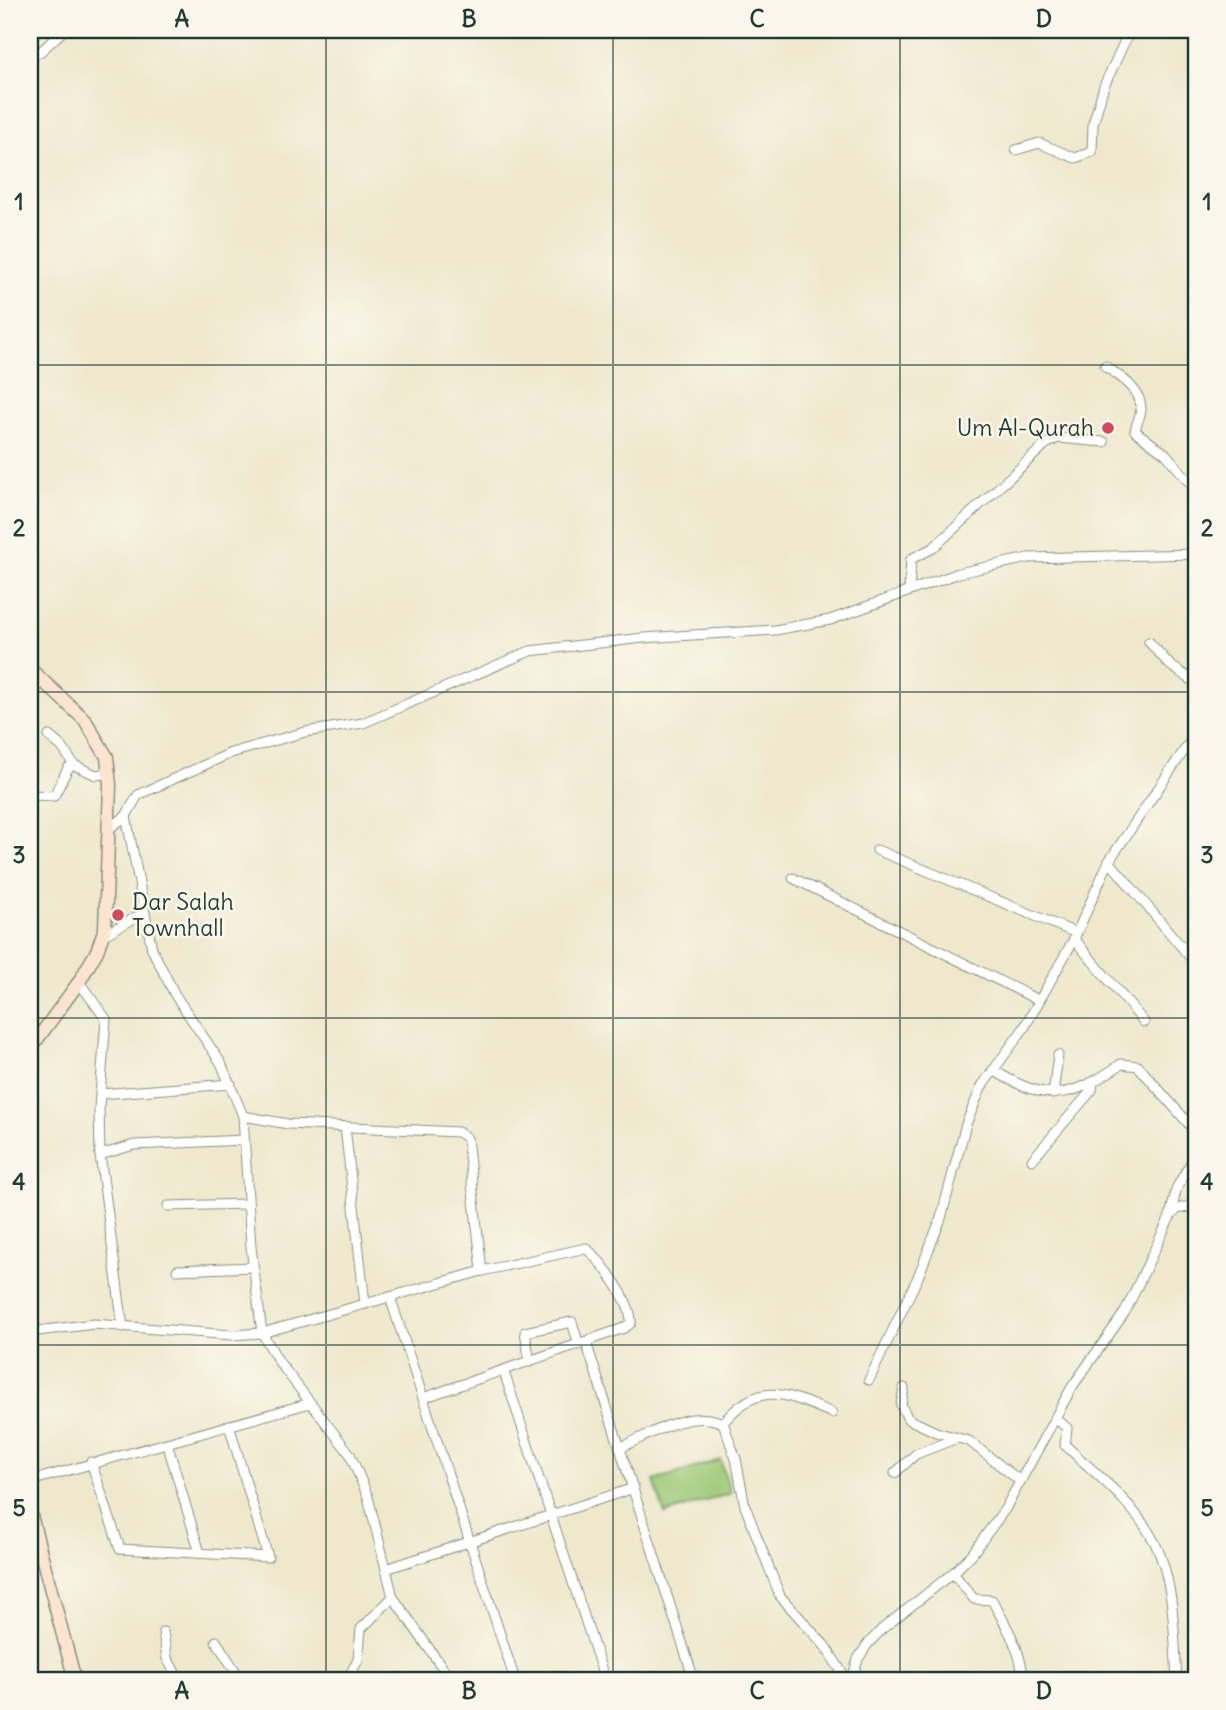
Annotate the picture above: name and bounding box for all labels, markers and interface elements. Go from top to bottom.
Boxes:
text: A [175,4,190,33]
text: B [461,4,477,33]
text: C [749,4,765,33]
text: D [1036,4,1052,33]
text: 1 [14,187,24,216]
text: 1 [1202,187,1212,216]
place label: Um Al-Qurah [957,413,1094,442]
marker: Um Al-Qurah [1100,420,1116,436]
text: 2 [13,513,26,542]
text: 2 [1201,513,1214,542]
text: 3 [12,840,26,869]
text: 3 [1200,840,1214,869]
place label: Dar Salah Townhall [132,887,234,942]
marker: Dar Salah Townhall [110,907,126,923]
text: 4 [12,1167,26,1196]
text: 4 [1200,1167,1214,1196]
text: 5 [12,1493,26,1522]
text: 5 [1200,1493,1214,1522]
text: A [175,1676,190,1705]
text: B [461,1676,477,1705]
text: C [749,1676,765,1705]
text: D [1036,1676,1052,1705]

